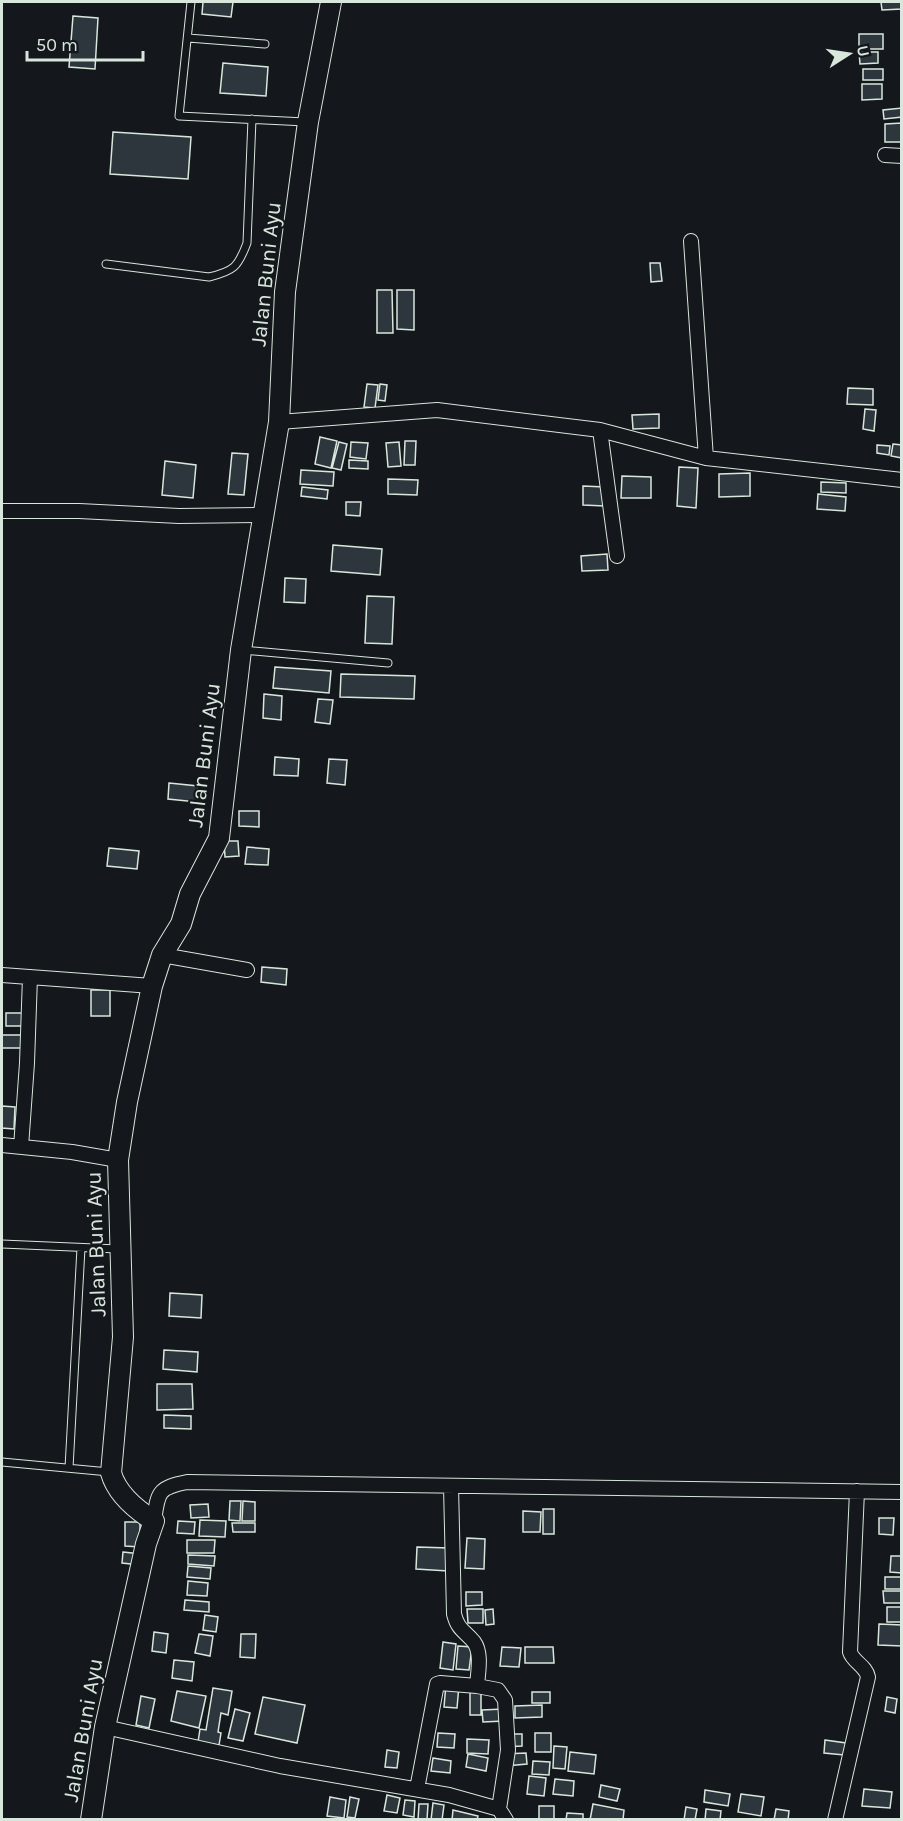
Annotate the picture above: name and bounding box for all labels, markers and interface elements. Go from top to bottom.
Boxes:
scale bar [27,24,142,62]
north arrow [819,24,879,84]
text: 50 m [36,34,78,56]
text: U [853,44,874,58]
street label: Jalan Buni Ayu [245,200,287,348]
street label: Jalan Buni Ayu [182,681,226,829]
street label: Jalan Buni Ayu [80,1171,112,1317]
street label: Jalan Buni Ayu [58,1656,108,1804]

